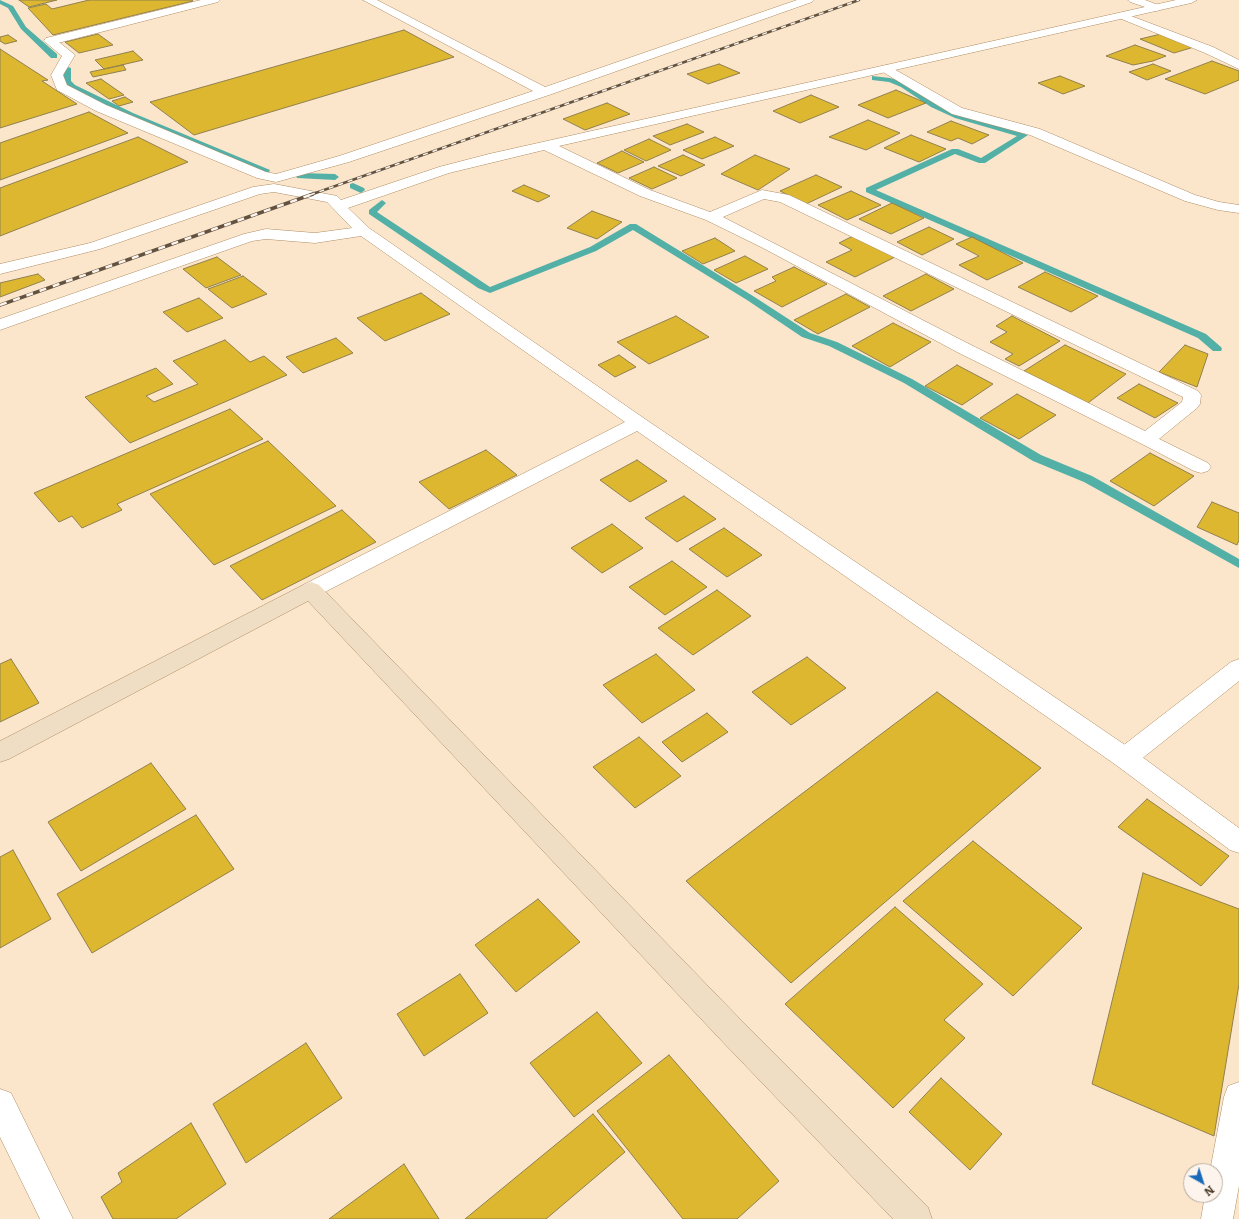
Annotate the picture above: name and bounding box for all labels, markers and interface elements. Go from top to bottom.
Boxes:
north arrow [1183,1163,1223,1203]
text: N [1201,1182,1219,1201]

